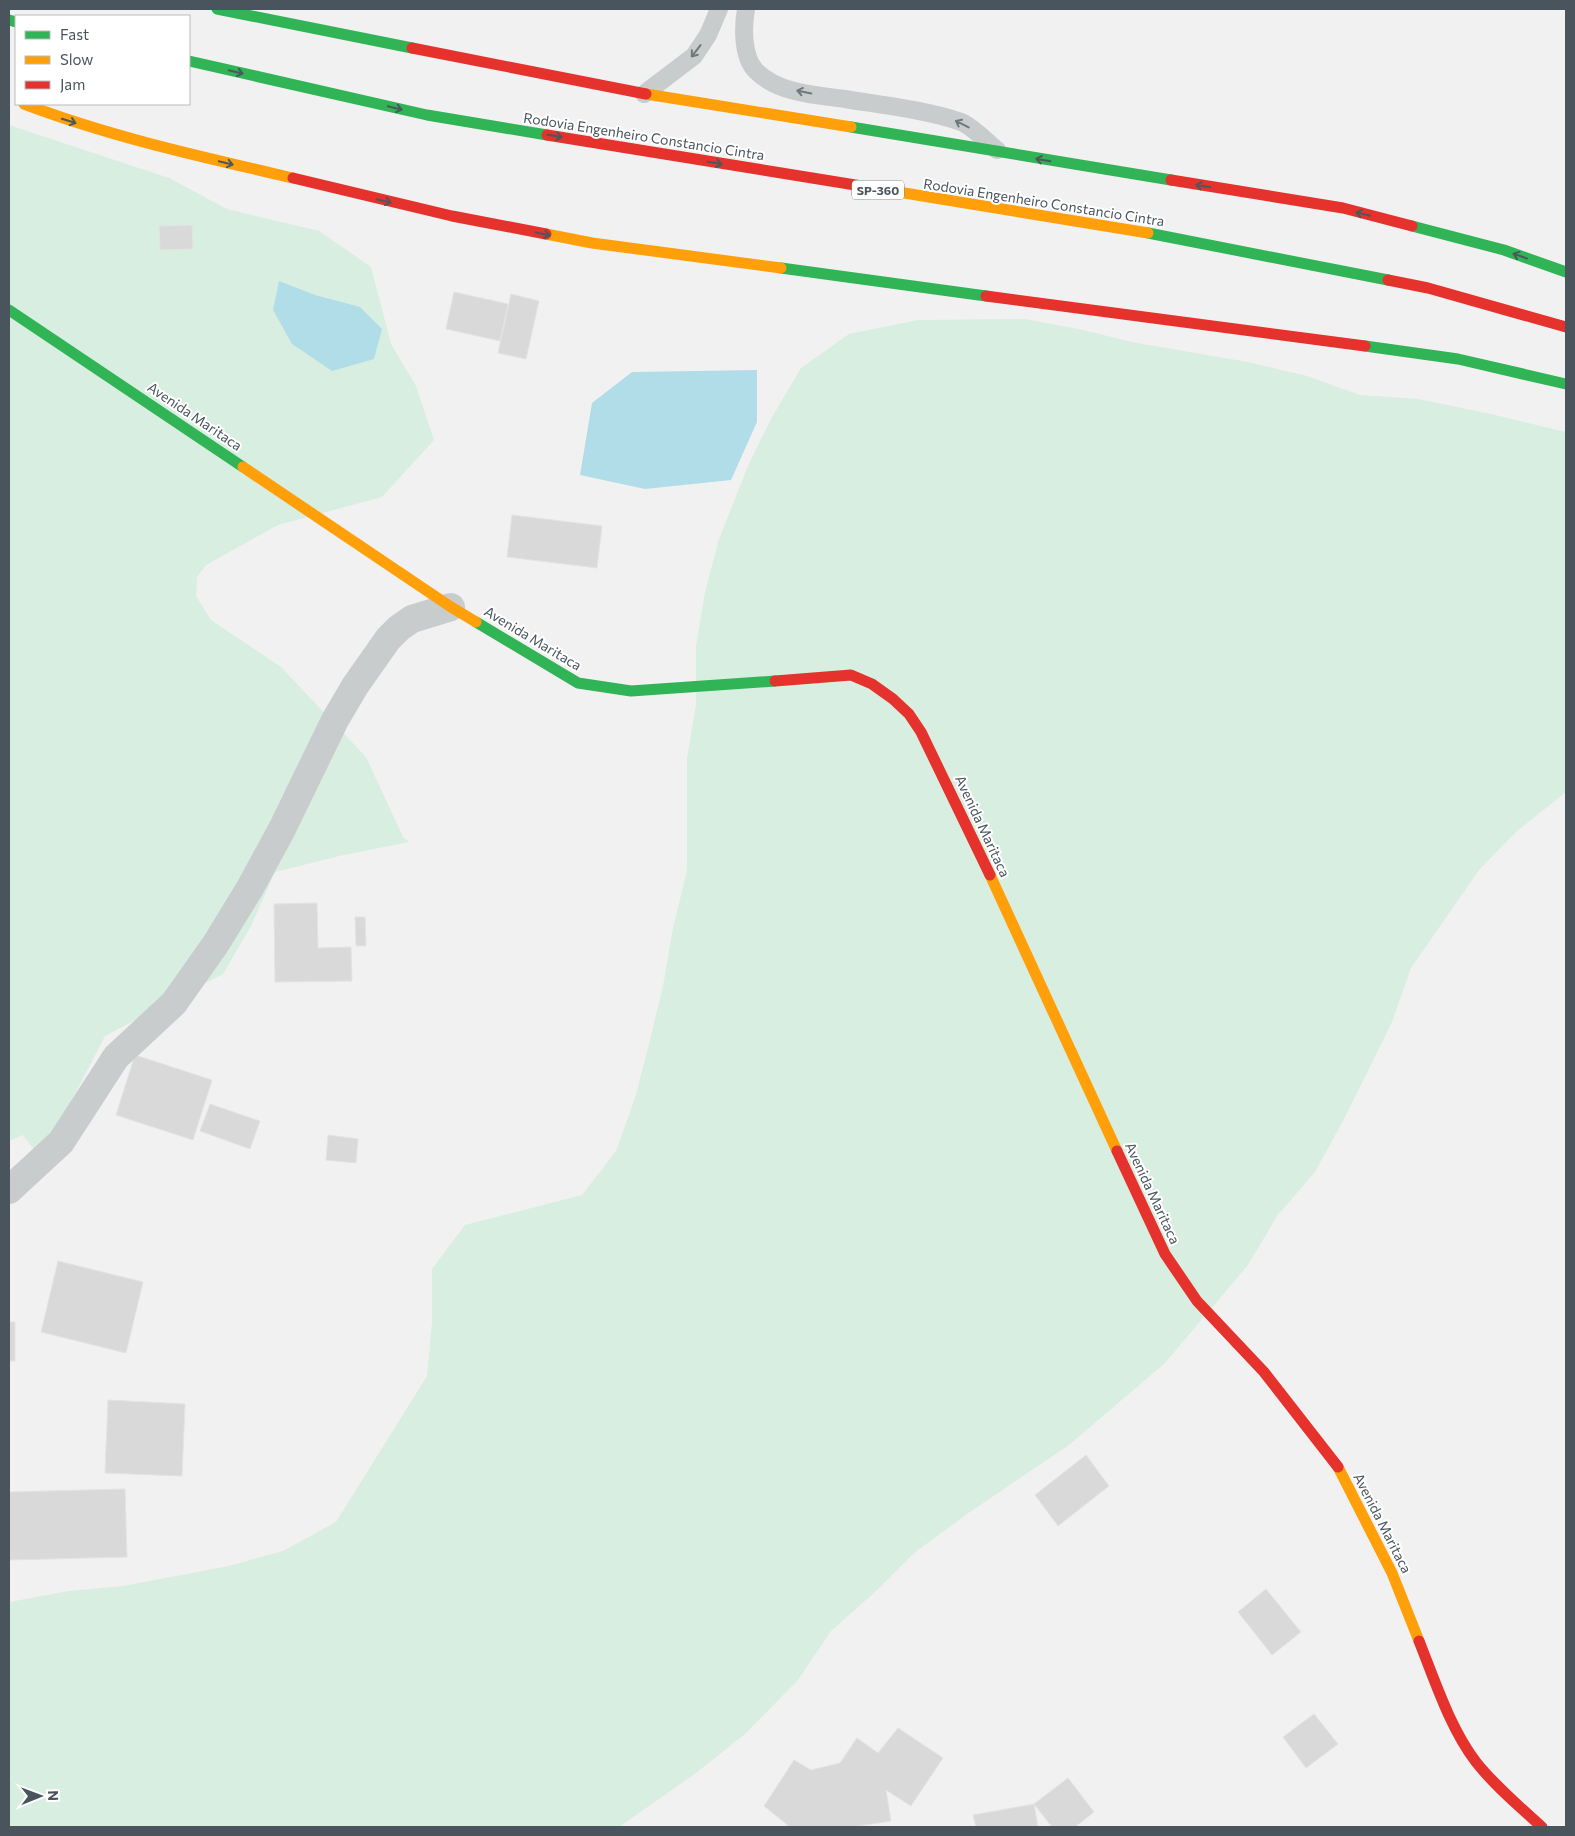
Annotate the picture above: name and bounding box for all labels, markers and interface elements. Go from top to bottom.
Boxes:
legend [15,15,190,105]
text: Fast [60,25,89,43]
one-way arrow [691,44,702,57]
text: Slow [60,50,93,68]
one-way arrow [228,68,244,77]
text: Jam [60,75,85,93]
one-way arrow [796,87,812,96]
one-way arrow [386,104,402,113]
street label: Rodovia Engenheiro Constancio Cintra [522,109,766,163]
one-way arrow [61,116,77,126]
one-way arrow [955,119,970,129]
one-way arrow [546,132,562,142]
one-way arrow [1035,154,1051,164]
one-way arrow [707,158,723,168]
one-way arrow [218,159,234,169]
street label: Rodovia Engenheiro Constancio Cintra [922,175,1166,229]
road number: SP-360 [852,180,904,200]
one-way arrow [1196,180,1212,190]
one-way arrow [376,197,392,206]
one-way arrow [1356,209,1372,218]
one-way arrow [535,229,551,239]
one-way arrow [1513,251,1529,260]
street label: Avenida Maritaca [145,378,245,454]
street label: Avenida Maritaca [481,602,585,674]
street label: Avenida Maritaca [952,772,1014,880]
street label: Avenida Maritaca [1122,1139,1184,1247]
street label: Avenida Maritaca [1350,1470,1416,1576]
north arrow [15,1771,65,1821]
text: N [45,1790,62,1801]

